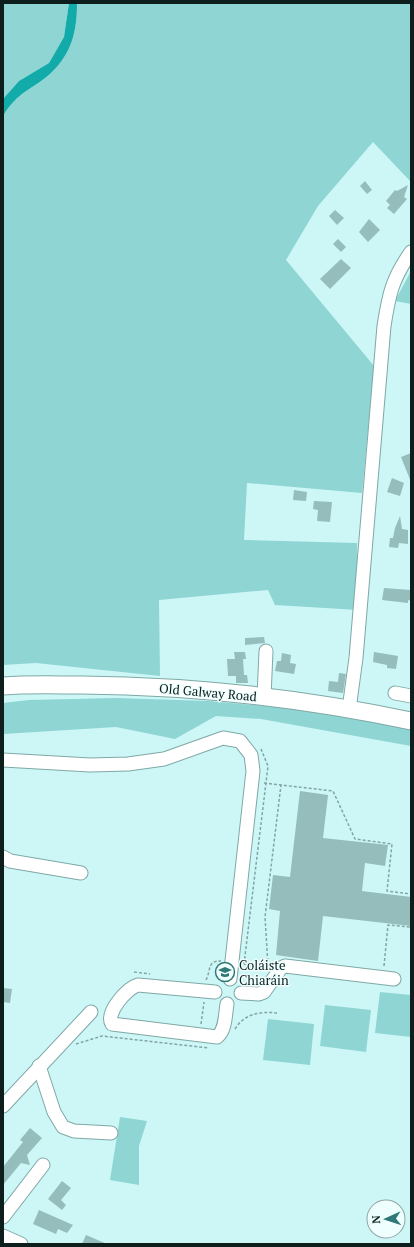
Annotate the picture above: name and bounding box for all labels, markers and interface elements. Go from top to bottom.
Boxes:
street label: Old Galway Road [158,679,258,705]
place label: Coláiste Chiaráin [239,956,289,989]
school or university icon: Coláiste Chiaráin [214,961,236,983]
north arrow [366,1199,406,1239]
text: N [369,1214,383,1224]

